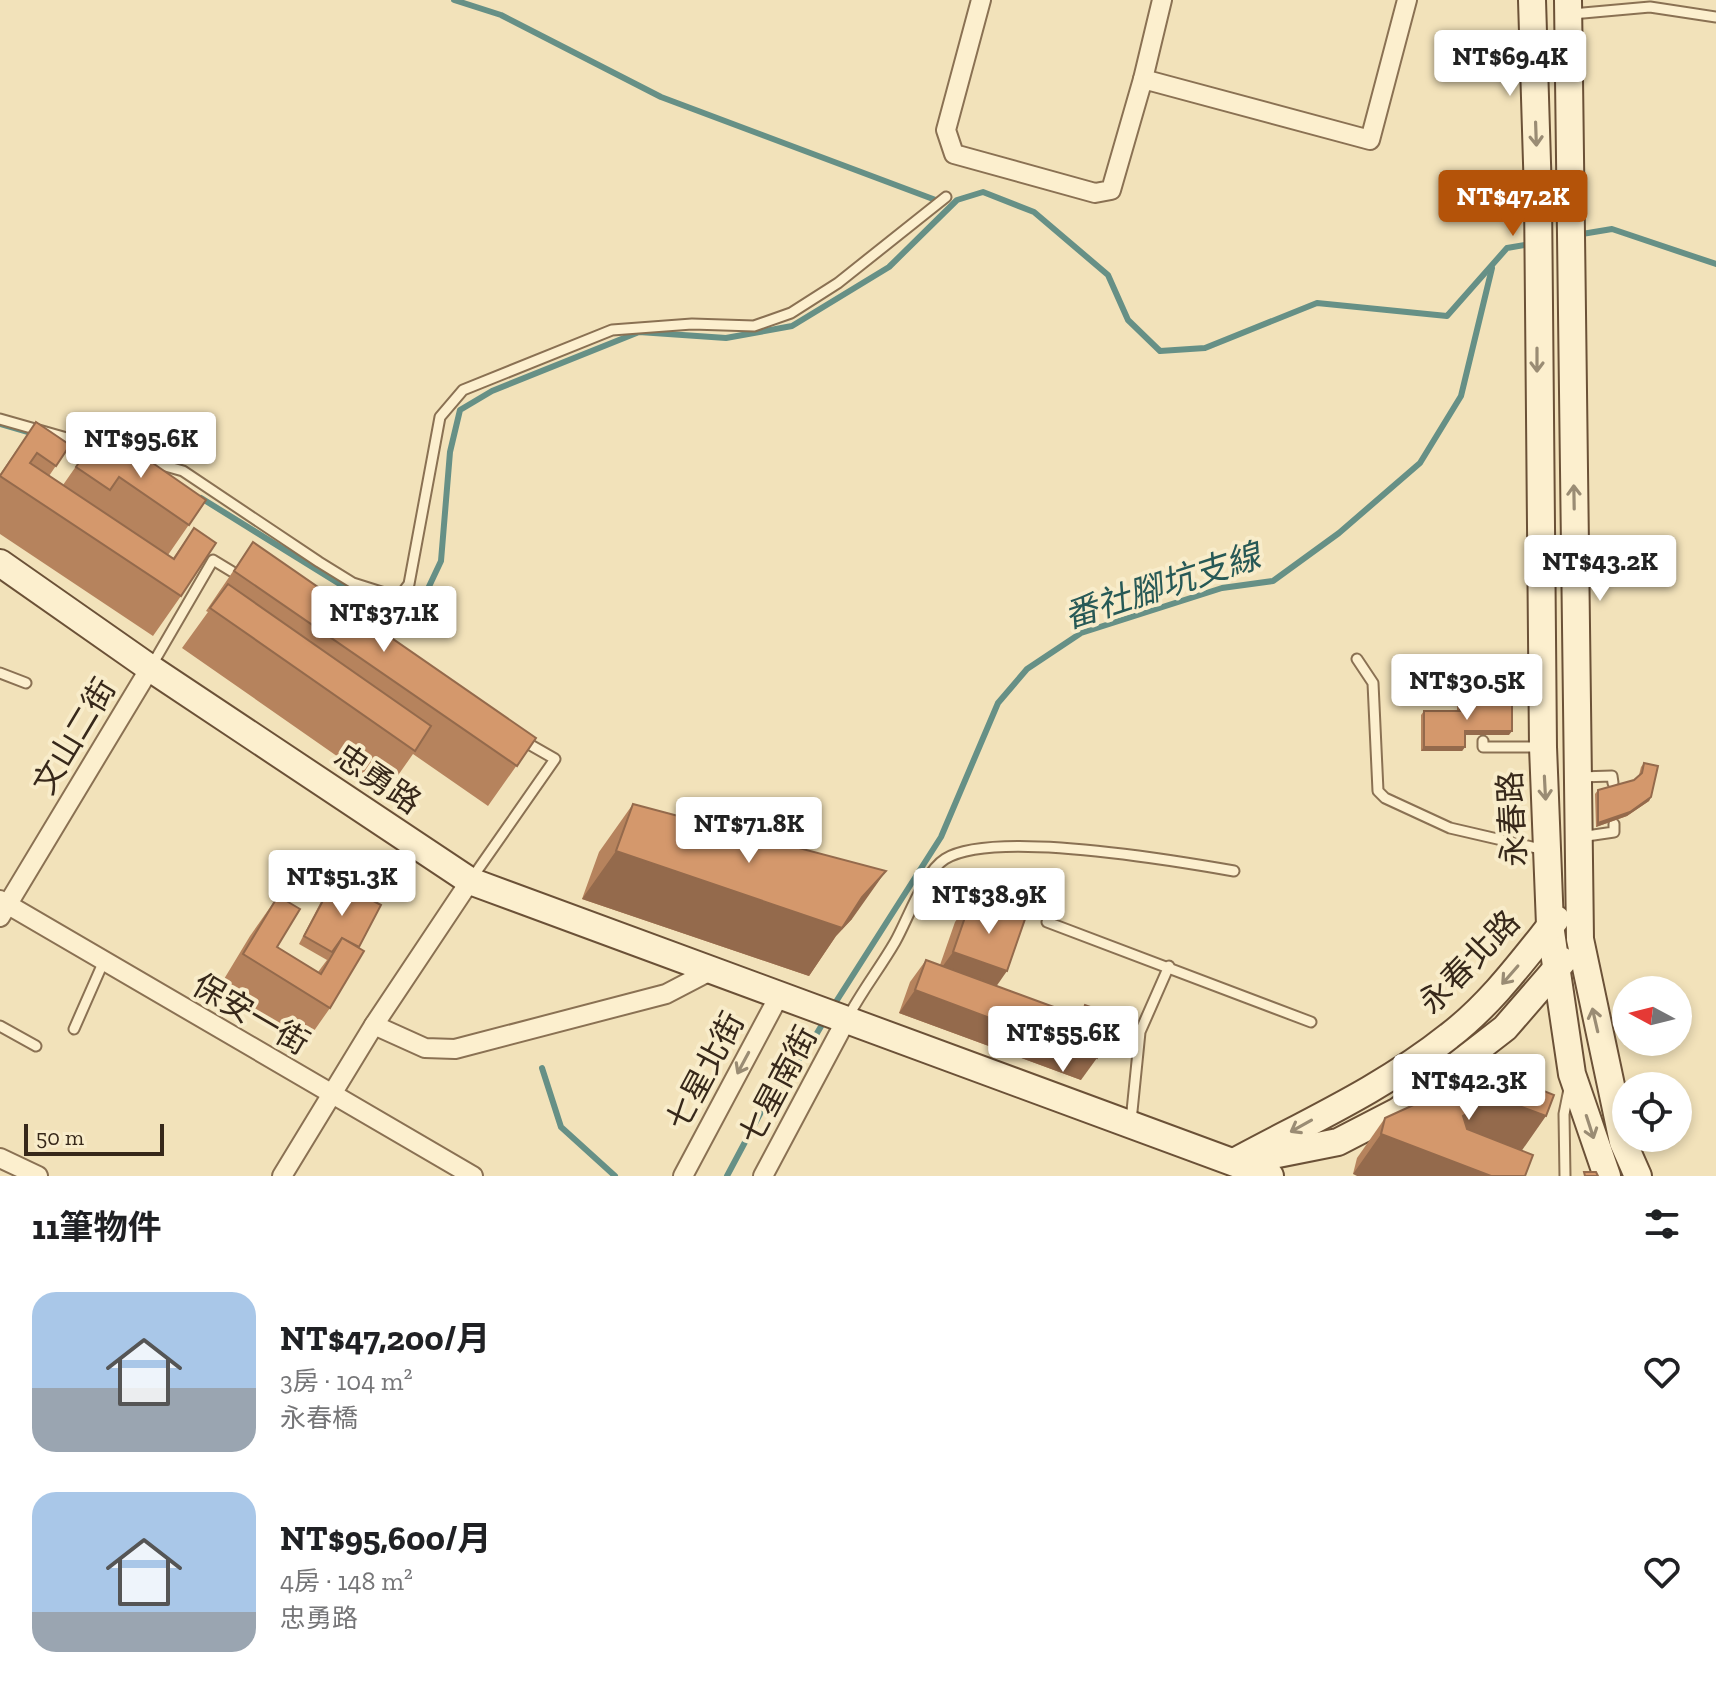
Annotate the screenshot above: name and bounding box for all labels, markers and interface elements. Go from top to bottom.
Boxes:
pin: NT$69.4K [1427,30,1593,98]
text: NT$69.4K [1452,40,1568,72]
one-way arrow [1528,120,1544,147]
pin: NT$47.2K [1430,170,1596,238]
text: NT$47.2K [1456,180,1570,212]
one-way arrow [1530,346,1545,373]
pin: NT$95.6K [58,412,224,480]
text: NT$95.6K [84,422,198,454]
one-way arrow [1566,484,1582,511]
water label: 番社腳坑支線 [1059,534,1269,637]
pin: NT$43.2K [1517,535,1683,603]
text: NT$43.2K [1542,545,1658,577]
pin: NT$37.1K [301,586,467,654]
text: NT$37.1K [329,596,439,628]
pin: NT$30.5K [1384,654,1550,722]
text: NT$30.5K [1409,664,1525,696]
street label: 文山二街 [25,671,123,801]
street label: 忠勇路 [328,736,428,822]
street label: 永春路 [1491,770,1533,868]
one-way arrow [1538,774,1553,801]
pin: NT$71.8K [666,797,832,865]
text: NT$71.8K [694,807,804,839]
pin: NT$51.3K [259,850,425,918]
text: NT$51.3K [287,860,397,892]
pin: NT$38.9K [906,868,1072,936]
text: NT$38.9K [932,878,1046,910]
street label: 永春北路 [1411,903,1527,1021]
one-way arrow [1501,964,1519,984]
street label: 保安一街 [186,966,316,1062]
north arrow [1612,976,1692,1056]
map controls [1612,976,1692,1152]
street label: 七星北街 [658,1006,752,1136]
pin: NT$55.6K [980,1006,1146,1074]
one-way arrow [1587,1008,1602,1034]
text: NT$55.6K [1006,1016,1120,1048]
street label: 七星南街 [731,1020,825,1150]
one-way arrow [735,1051,750,1075]
pin: NT$42.3K [1386,1054,1552,1122]
text: NT$42.3K [1411,1064,1527,1096]
button: locate [1612,1072,1692,1152]
one-way arrow [1583,1114,1598,1139]
one-way arrow [1290,1118,1313,1134]
scale bar [24,1120,164,1156]
text: 50 m [36,1124,84,1151]
icon: filters [1640,1202,1684,1246]
text: 11筆物件 [32,1207,161,1248]
text: NT$47,200/月 [280,1318,490,1359]
icon: home [96,1324,192,1420]
icon: heart [1640,1350,1684,1394]
text: 3房 · 104 m² [280,1365,413,1397]
text: 永春橋 [280,1402,358,1434]
text: NT$95,600/月 [280,1518,492,1559]
icon: home [96,1524,192,1620]
icon: heart [1640,1550,1684,1594]
text: 4房 · 148 m² [280,1565,413,1597]
text: 忠勇路 [280,1602,358,1634]

